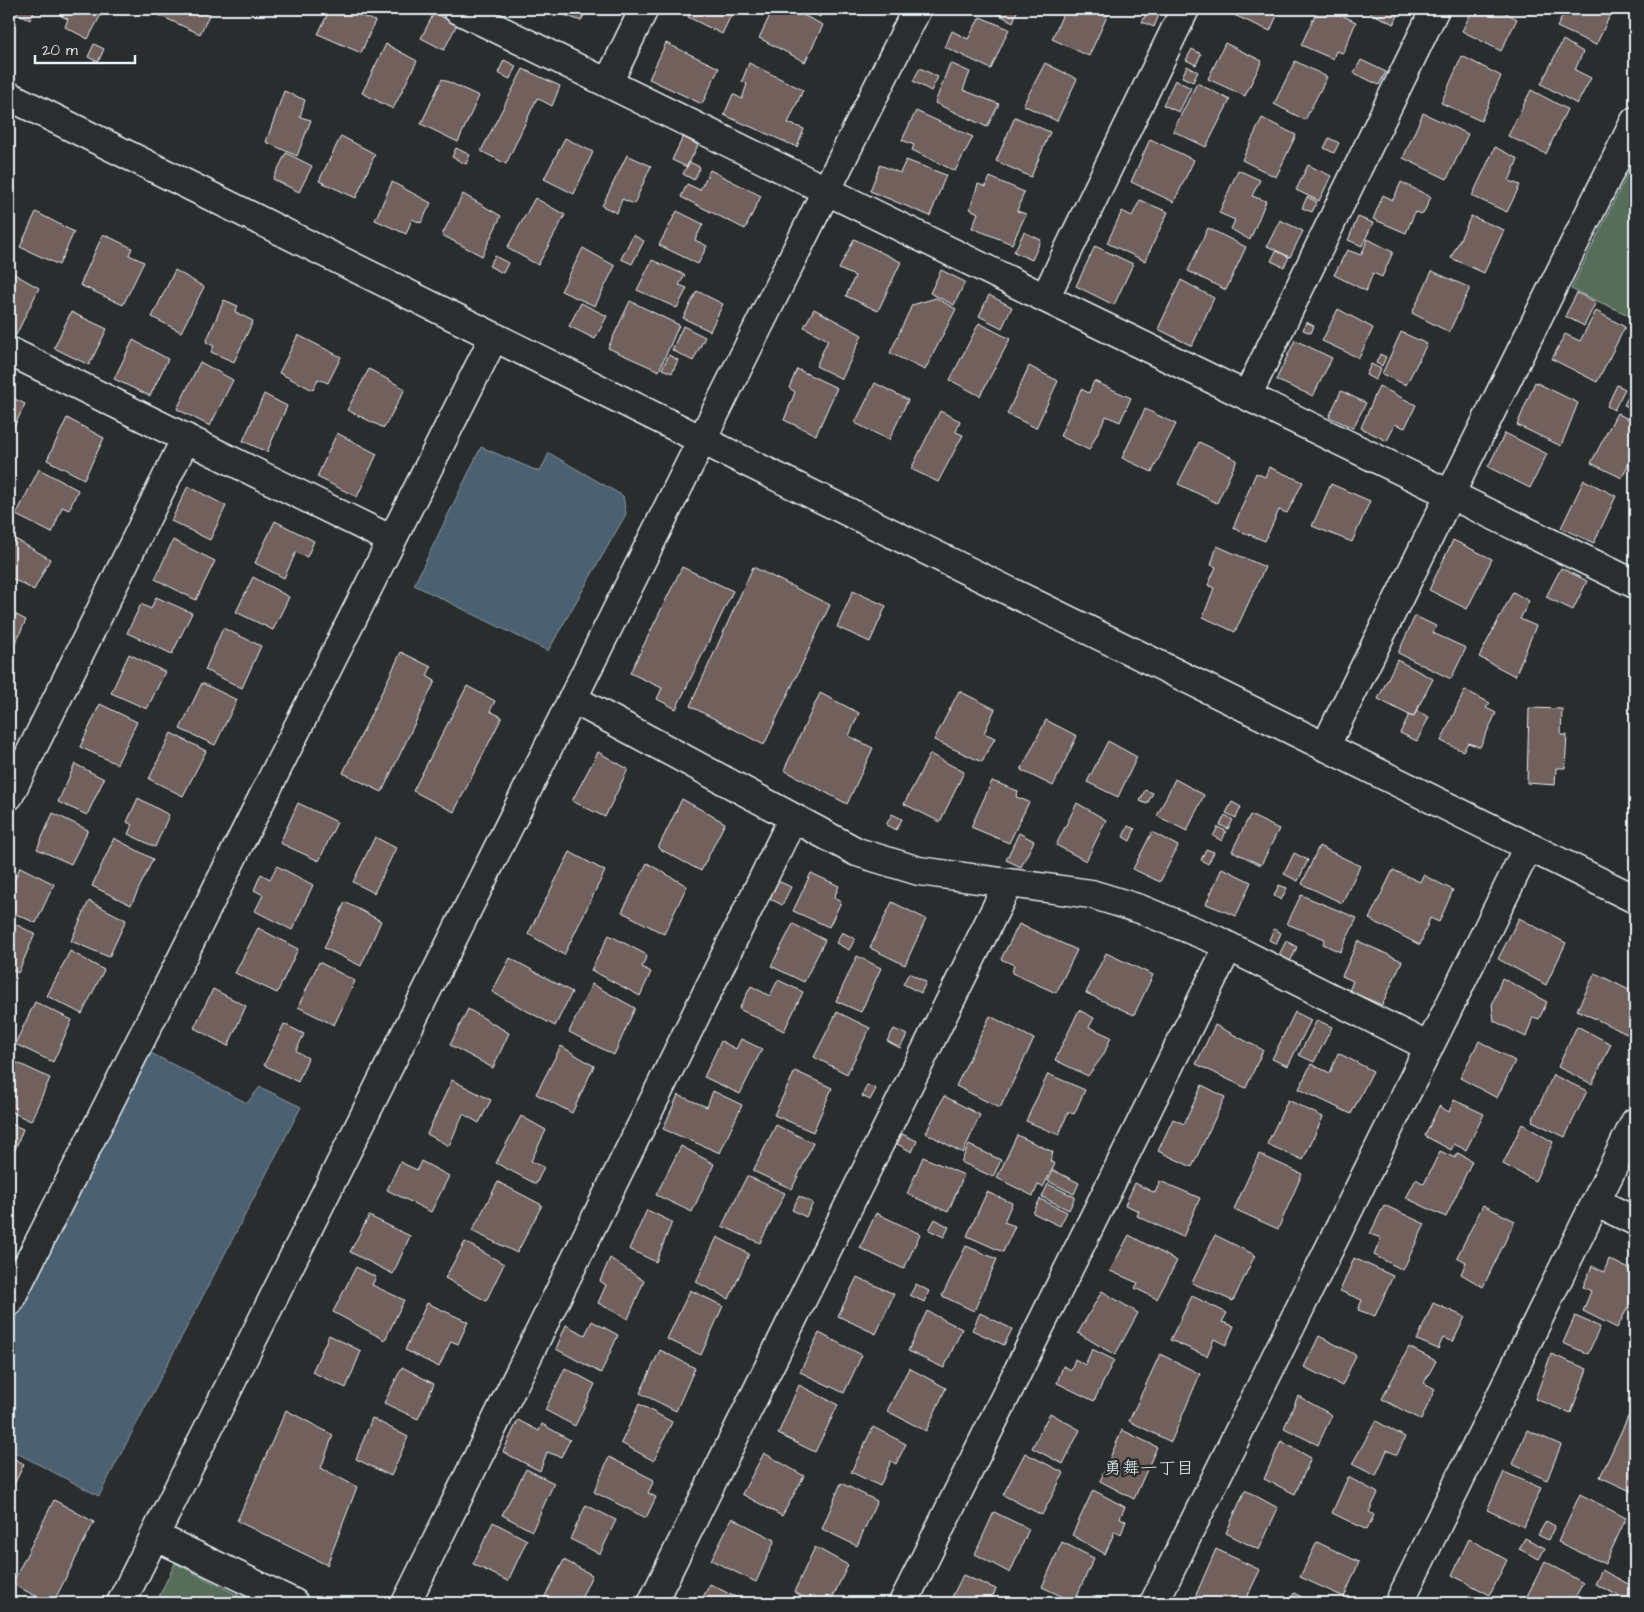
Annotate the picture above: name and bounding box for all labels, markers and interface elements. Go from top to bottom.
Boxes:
scale bar [35,32,135,64]
text: 20 m [42,40,78,61]
district label: 勇舞一丁目 [1104,1456,1194,1481]

